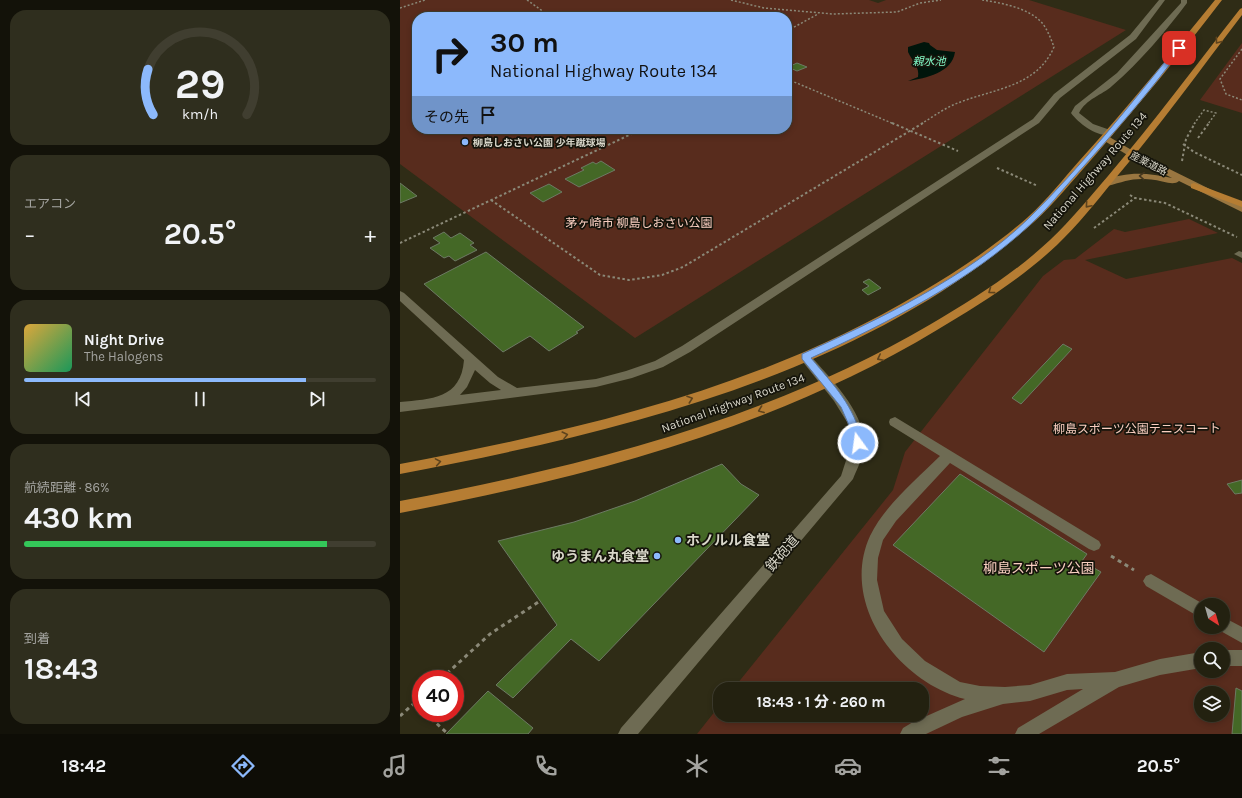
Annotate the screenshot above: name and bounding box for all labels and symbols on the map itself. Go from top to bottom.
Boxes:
pin [1162,31,1196,65]
one-way arrow [1216,36,1223,43]
water label: 親水池 [913,55,946,68]
street label: National Highway Route 134 [1040,109,1150,233]
marker: 柳島しおさい公園 少年蹴球場 [460,137,470,147]
place label: 柳島しおさい公園 少年蹴球場 [472,137,606,149]
street label: 産業道路 [1128,149,1169,178]
one-way arrow [1139,172,1145,181]
one-way arrow [1085,200,1093,208]
park label: 茅ヶ崎市 柳島しおさい公園 [566,216,712,230]
one-way arrow [989,286,996,293]
one-way arrow [877,353,884,361]
street label: National Highway Route 134 [660,370,807,435]
one-way arrow [687,395,694,404]
one-way arrow [757,405,764,413]
position arrow [837,422,879,464]
park label: 柳島スポーツ公園テニスコート [1053,422,1221,436]
one-way arrow [562,431,569,440]
one-way arrow [435,459,442,467]
place label: ホノルル食堂 [686,532,770,549]
street label: 鉄砲道 [762,532,803,575]
marker: ホノルル食堂 [673,535,683,545]
place label: ゆうまん丸食堂 [551,548,649,565]
marker: ゆうまん丸食堂 [652,551,662,561]
park label: 柳島スポーツ公園 [983,560,1095,577]
north arrow [1194,598,1230,634]
speed limit sign: 40 [412,670,464,722]

